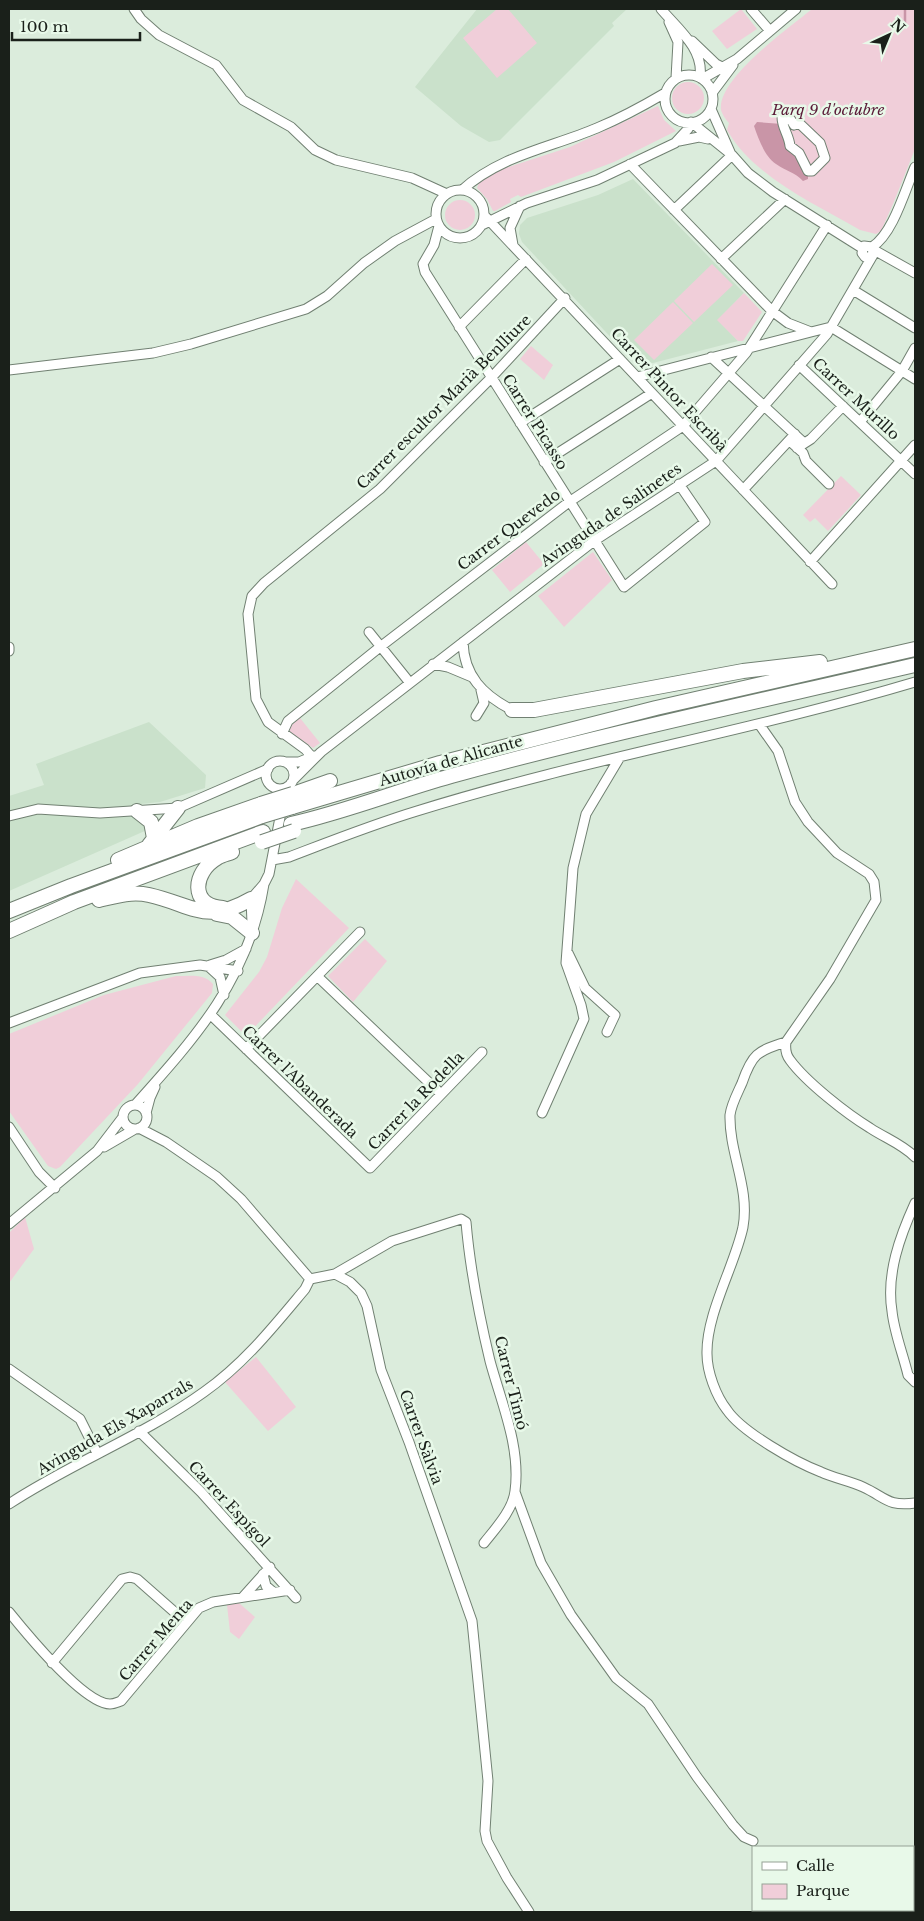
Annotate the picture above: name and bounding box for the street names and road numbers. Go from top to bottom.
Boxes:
street label: Carrer escultor Marià Benlliure [352,310,535,493]
street label: Carrer Pintor Escribà [607,324,732,456]
street label: Carrer Murillo [809,353,904,444]
street label: Carrer Picasso [498,370,573,473]
street label: Avinguda de Salinetes [536,459,685,571]
street label: Carrer Quevedo [453,485,564,575]
street label: Autovía de Alicante [376,731,525,790]
street label: Carrer l'Abanderada [238,1021,363,1142]
street label: Carrer la Rodella [364,1047,468,1154]
street label: Carrer Timó [491,1334,532,1432]
street label: Avinguda Els Xaparrals [33,1374,196,1480]
street label: Carrer Sàlvia [396,1387,448,1487]
street label: Carrer Espígol [185,1457,274,1551]
street label: Carrer Menta [115,1594,197,1685]

